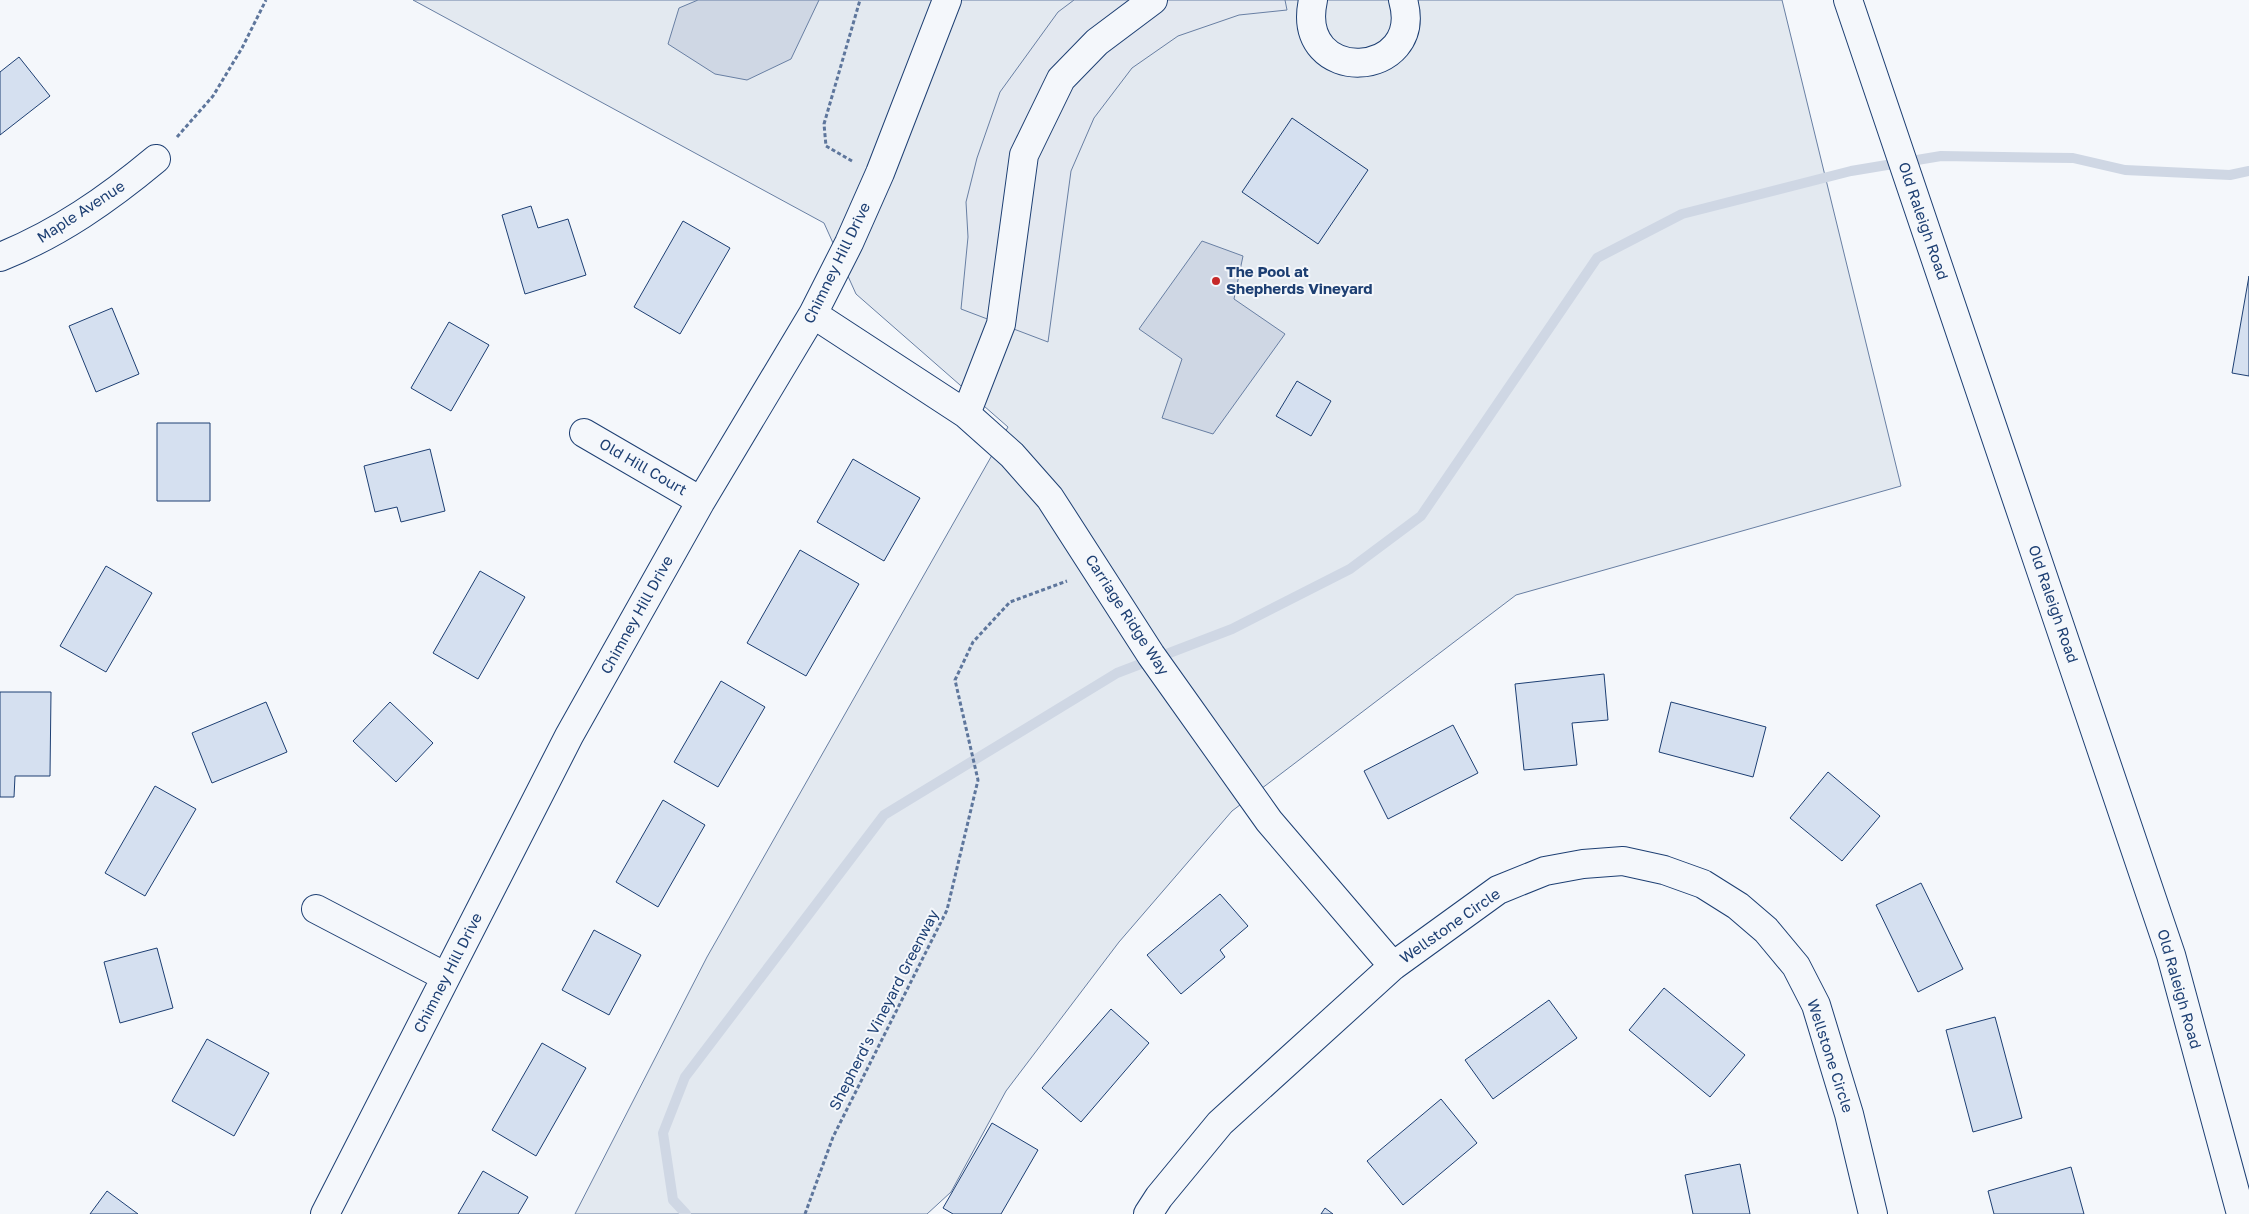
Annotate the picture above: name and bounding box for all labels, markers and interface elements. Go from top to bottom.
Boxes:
street label: Old Raleigh Road [1895,159,1953,282]
street label: Maple Avenue [33,176,128,246]
street label: Chimney Hill Drive [799,199,873,326]
place label: The Pool at Shepherds Vineyard [1226,262,1373,297]
marker: The Pool at Shepherds Vineyard [1210,275,1222,287]
street label: Old Hill Court [597,434,690,498]
street label: Old Raleigh Road [2025,542,2083,665]
street label: Carriage Ridge Way [1082,551,1174,679]
street label: Chimney Hill Drive [596,552,676,677]
street label: Wellstone Circle [1396,884,1503,966]
street label: Shepherd's Vineyard Greenway [825,906,942,1113]
street label: Chimney Hill Drive [409,909,485,1036]
street label: Old Raleigh Road [2154,927,2206,1051]
street label: Wellstone Circle [1804,997,1858,1115]

